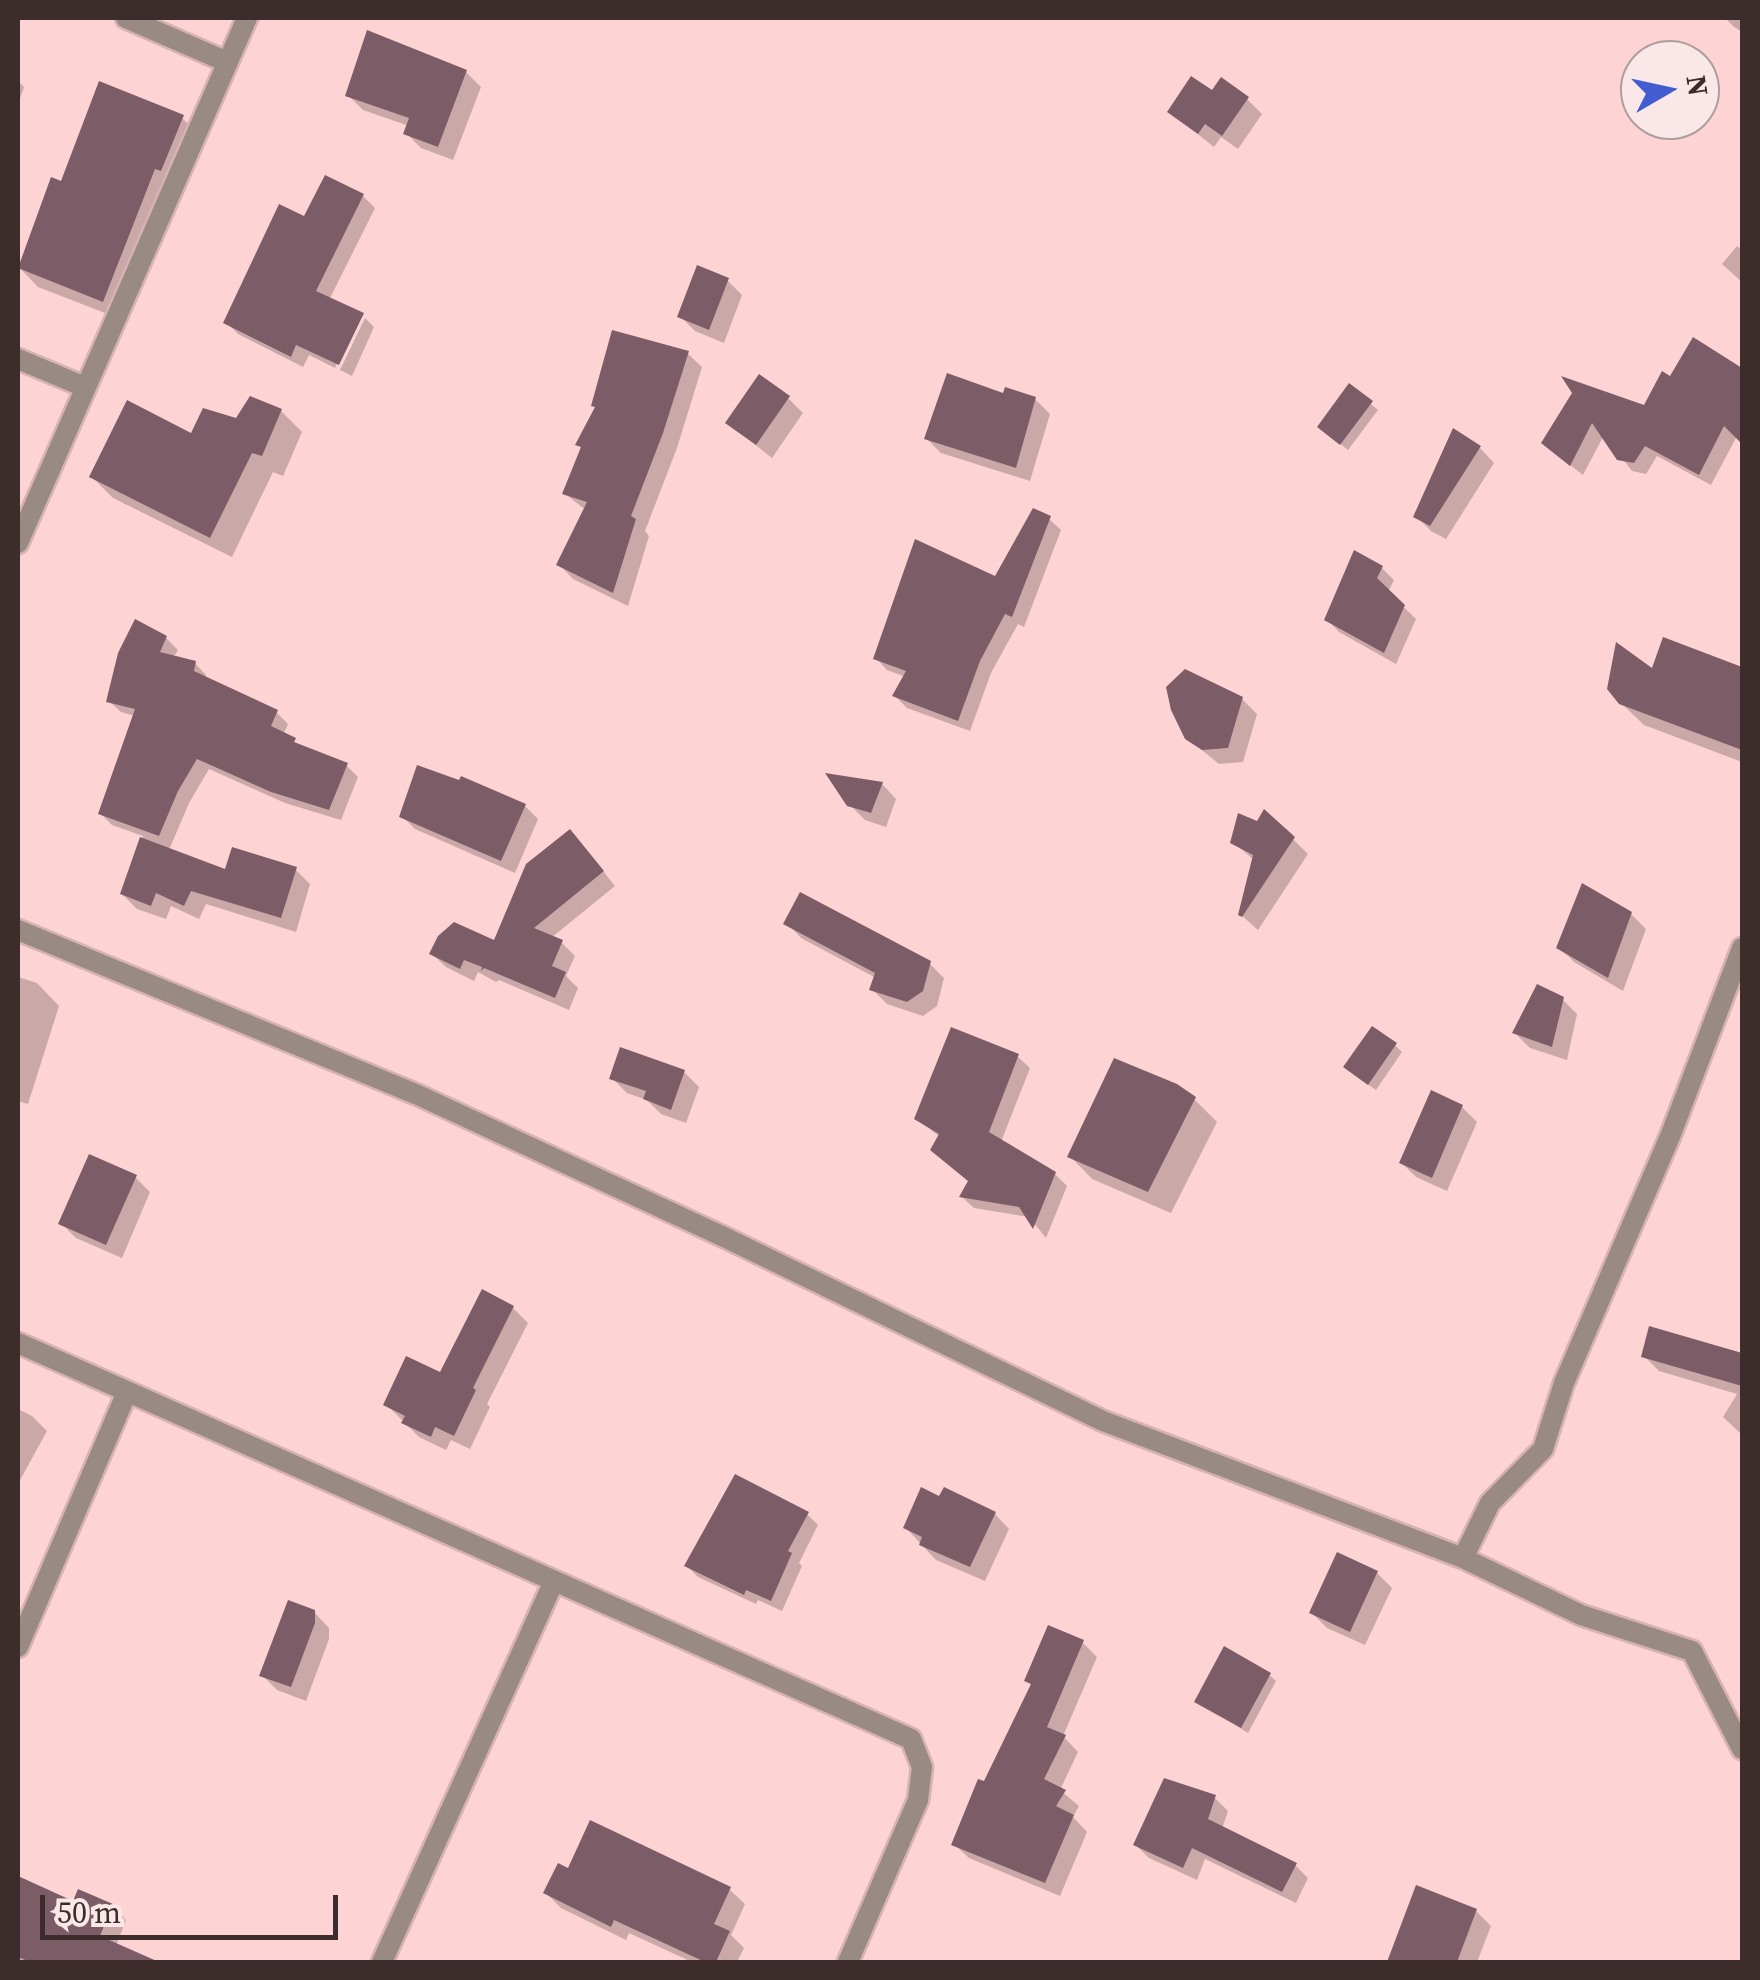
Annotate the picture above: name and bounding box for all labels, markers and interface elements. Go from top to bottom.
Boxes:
north arrow [1620,40,1720,140]
text: N [1677,73,1718,99]
scale bar [45,1875,342,1937]
text: 50 m [57,1892,121,1933]

